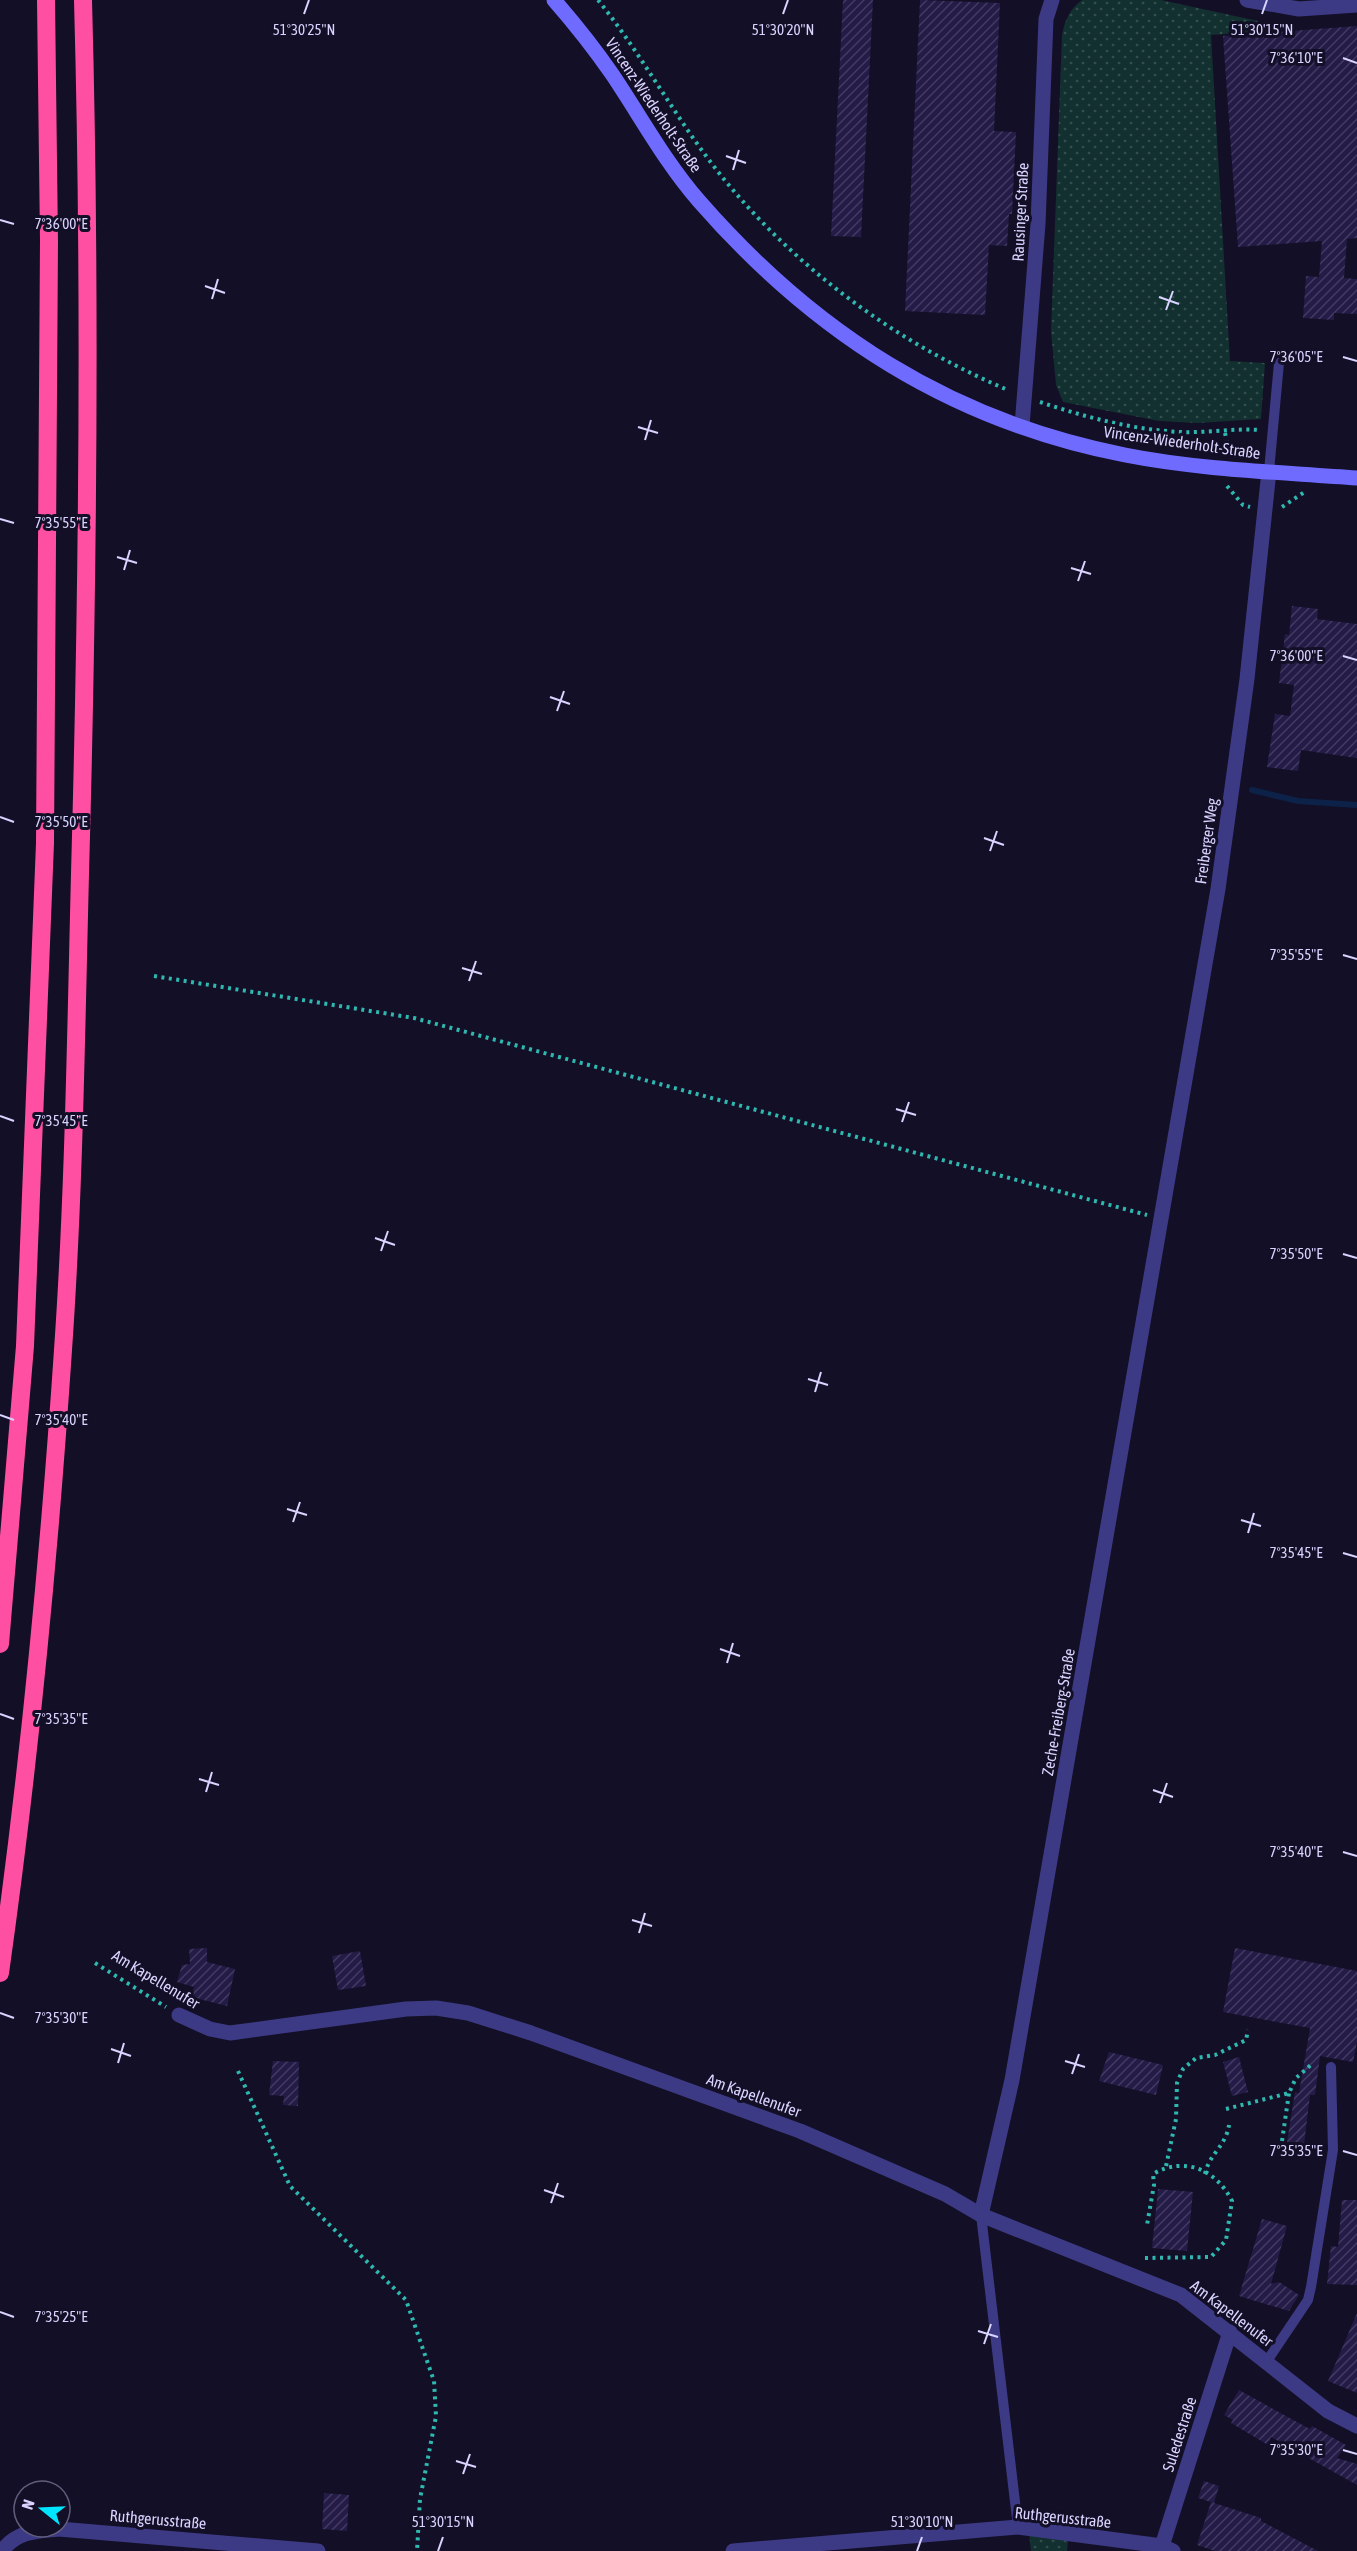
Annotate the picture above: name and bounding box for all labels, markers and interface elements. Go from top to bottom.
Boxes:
text: 51°30'25"N [273,21,335,38]
text: 51°30'20"N [752,21,814,38]
text: 51°30'15"N [1231,21,1293,38]
street label: Vincenz-Wiederholt-Straße [602,34,706,176]
text: 7°36'10"E [1269,49,1323,66]
street label: Rausinger Straße [1008,162,1033,262]
text: 7°36'00"E [34,215,88,232]
text: 7°36'05"E [1269,348,1323,365]
street label: Vincenz-Wiederholt-Straße [1102,422,1262,462]
text: 7°35'55"E [34,514,88,531]
text: 7°36'00"E [1269,647,1323,664]
street label: Freiberger Weg [1191,797,1222,885]
text: 7°35'50"E [34,813,88,830]
text: 7°35'55"E [1269,946,1323,963]
text: 7°35'45"E [34,1112,88,1129]
text: 7°35'50"E [1269,1245,1323,1262]
text: 7°35'40"E [34,1411,88,1428]
text: 7°35'45"E [1269,1544,1323,1561]
street label: Zeche-Freiberg-Straße [1038,1647,1079,1777]
text: 7°35'35"E [34,1710,88,1727]
text: 7°35'40"E [1269,1843,1323,1860]
street label: Am Kapellenufer [108,1946,203,2013]
text: 7°35'30"E [34,2009,88,2026]
street label: Am Kapellenufer [704,2070,804,2121]
text: 7°35'35"E [1269,2142,1323,2159]
street label: Am Kapellenufer [1187,2276,1277,2351]
text: 7°35'25"E [34,2308,88,2325]
street label: Suledestraße [1158,2394,1200,2474]
text: 7°35'30"E [1269,2441,1323,2458]
north arrow [12,2479,72,2539]
text: N [18,2497,38,2512]
street label: Ruthgerusstraße [1014,2503,1112,2532]
street label: Ruthgerusstraße [109,2506,207,2533]
text: 51°30'15"N [412,2513,474,2530]
text: 51°30'10"N [891,2513,953,2530]

